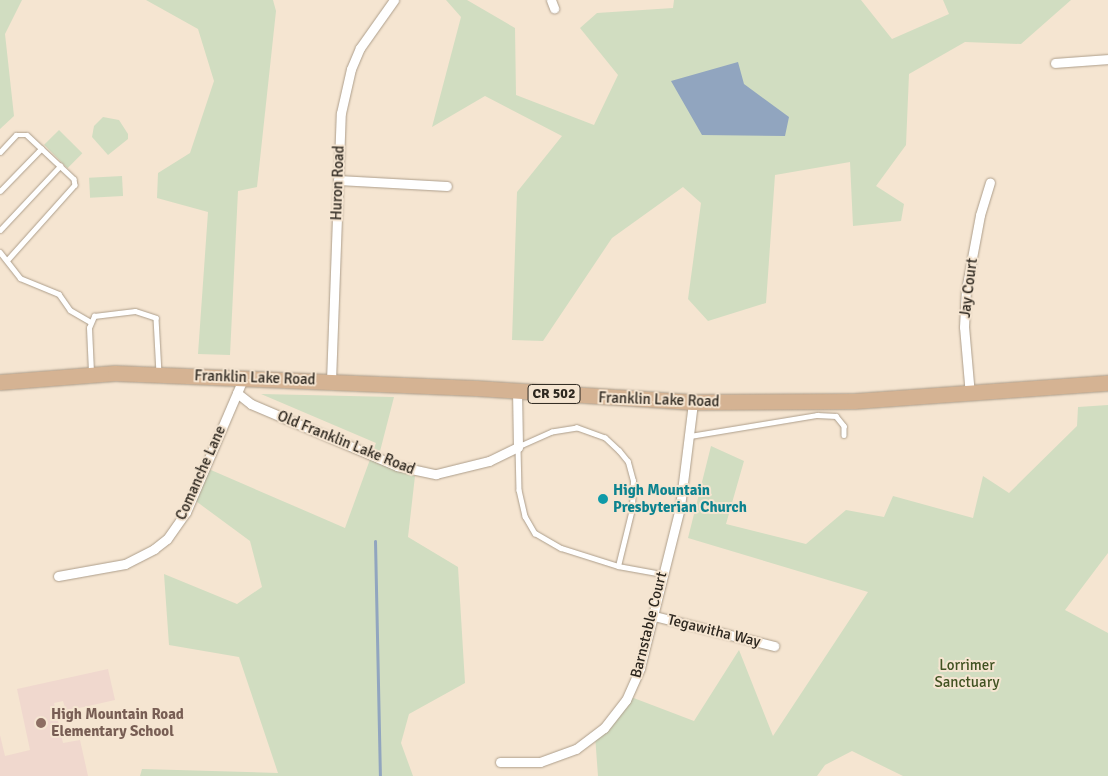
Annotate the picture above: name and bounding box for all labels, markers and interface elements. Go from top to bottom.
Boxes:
street label: Huron Road [328,145,348,221]
street label: Jay Court [956,257,982,319]
street label: Franklin Lake Road [194,367,316,389]
road number: CR 502 [526,382,582,406]
street label: Franklin Lake Road [598,389,720,411]
street label: Old Franklin Lake Road [275,407,417,479]
street label: Comanche Lane [172,423,230,523]
place label: High Mountain Presbyterian Church [613,481,747,516]
marker: High Mountain Presbyterian Church [597,493,609,505]
street label: Barnstable Court [627,570,671,680]
street label: Tegawitha Way [666,611,762,651]
park label: Lorrimer Sanctuary [934,656,1000,691]
place label: High Mountain Road Elementary School [51,705,184,740]
marker: High Mountain Road Elementary School [35,717,47,729]

